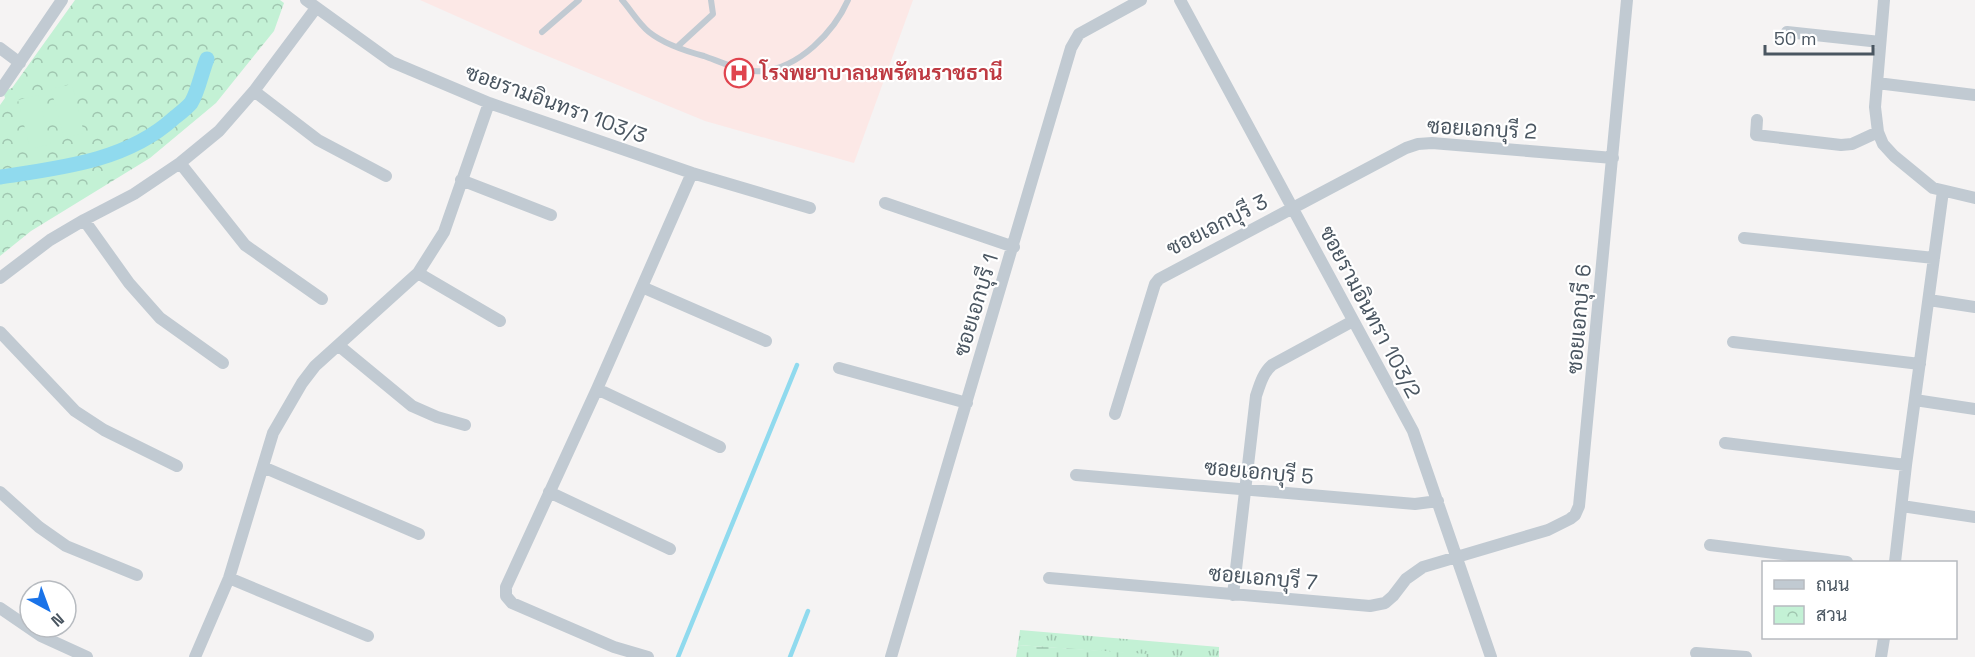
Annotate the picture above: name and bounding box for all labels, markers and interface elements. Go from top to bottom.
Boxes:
scale bar [1765,18,1873,56]
text: 50 m [1774,27,1816,50]
hospital icon: โรงพยาบาลนพรัตนราชธานี [723,57,755,89]
street label: ซอยรามอินทรา 103/3 [462,58,651,149]
place label: โรงพยาบาลนพรัตนราชธานี [758,59,1003,86]
street label: ซอยเอกบุรี 2 [1426,112,1538,146]
street label: ซอยเอกบุรี 3 [1162,188,1272,262]
street label: ซอยรามอินทรา 103/2 [1314,221,1427,402]
street label: ซอยเอกบุรี 1 [947,250,1005,360]
street label: ซอยเอกบุรี 6 [1560,263,1598,375]
street label: ซอยเอกบุรี 5 [1203,453,1315,491]
street label: ซอยเอกบุรี 7 [1207,559,1319,597]
legend [1762,561,1957,639]
text: ถนน [1816,573,1849,596]
north arrow [18,579,78,639]
text: สวน [1816,603,1847,626]
text: N [47,608,68,631]

